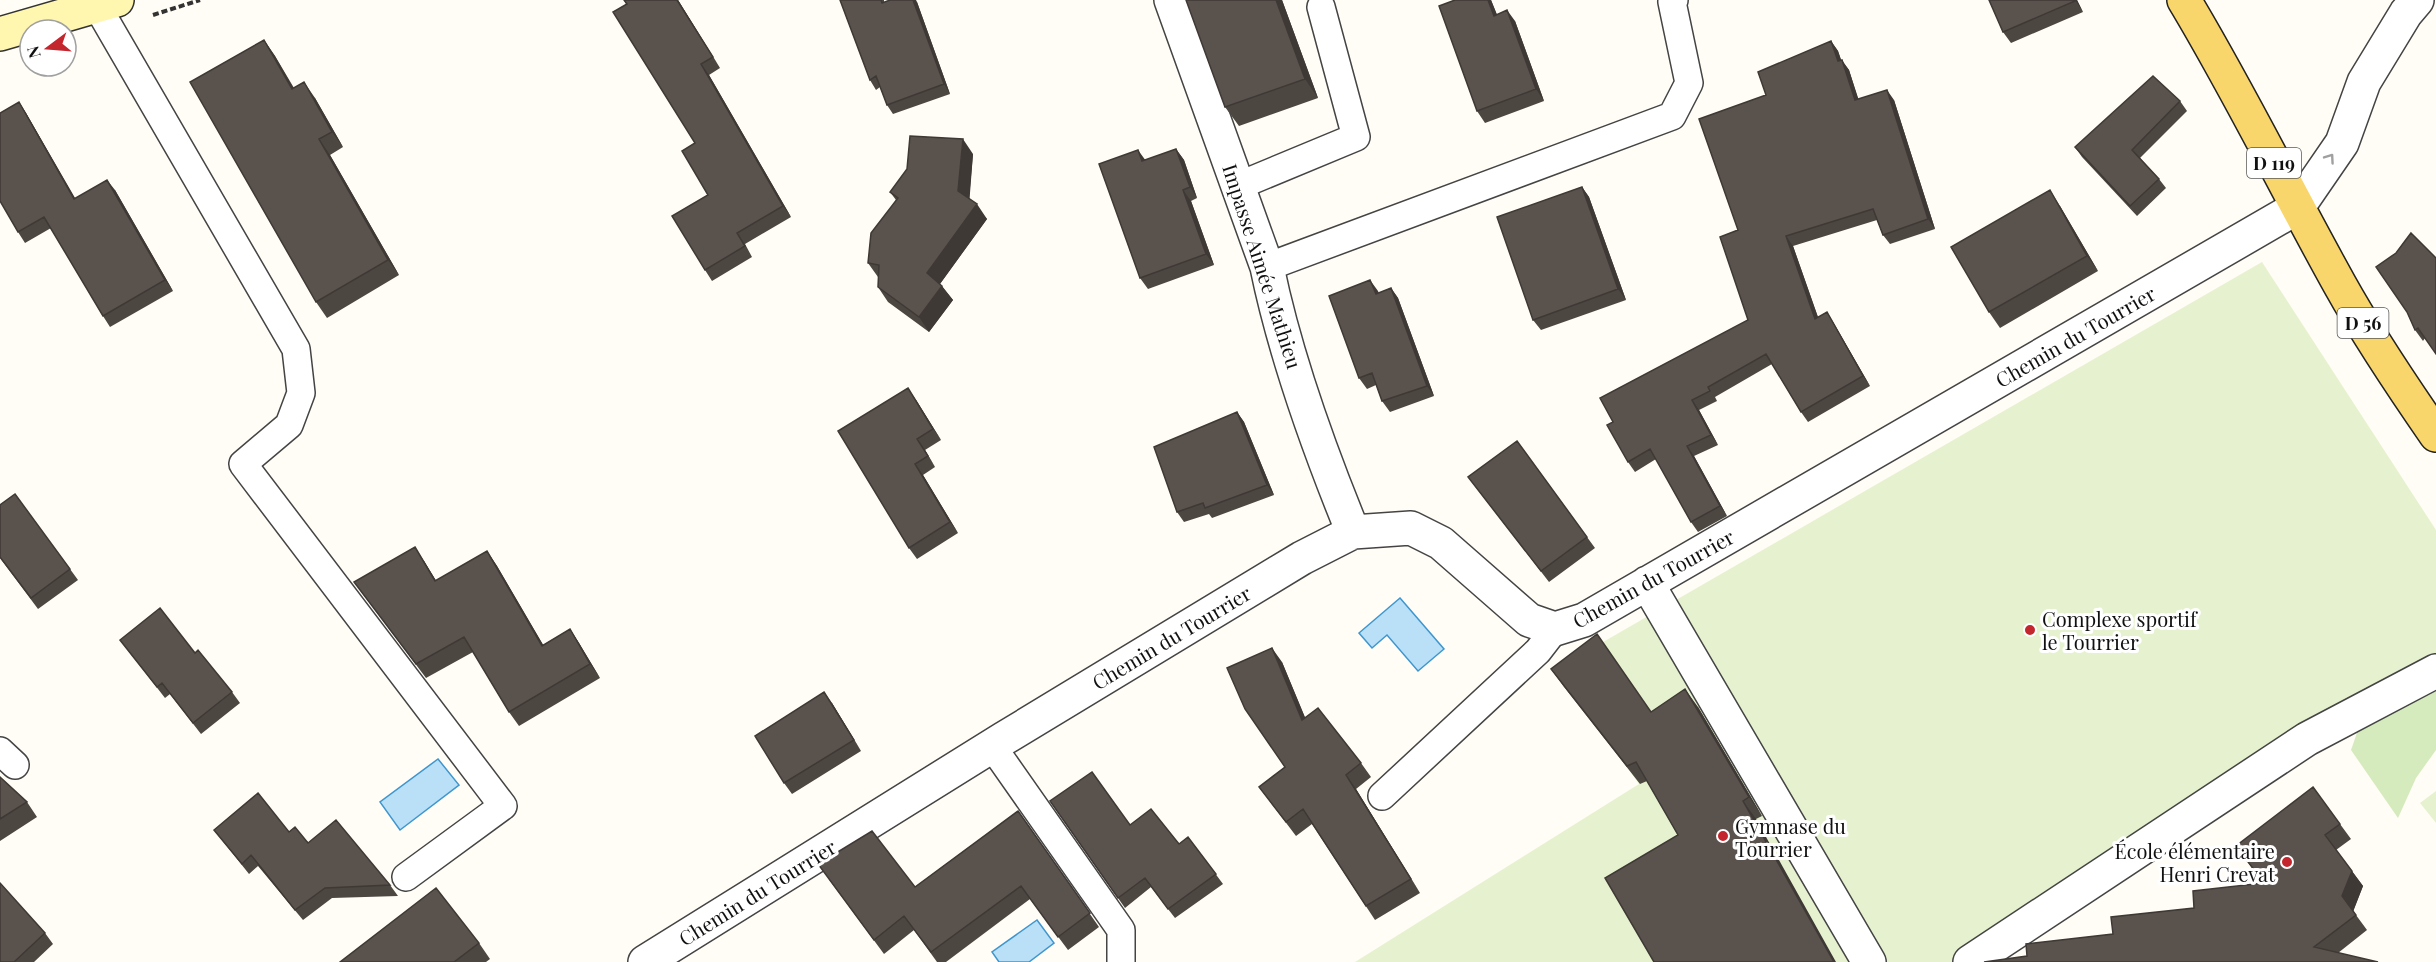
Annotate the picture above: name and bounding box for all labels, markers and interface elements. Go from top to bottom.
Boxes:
north arrow [18,18,78,78]
text: N [21,43,45,61]
road number: D 119 [2247,148,2301,178]
one-way arrow [2323,154,2334,165]
street label: Impasse Aimée Mathieu [1217,160,1309,372]
street label: Chemin du Tourrier [1990,279,2160,393]
road number: D 56 [2338,308,2388,338]
street label: Chemin du Tourrier [1567,522,1739,634]
street label: Chemin du Tourrier [1087,579,1255,695]
place label: Complexe sportif le Tourrier [2042,605,2198,655]
marker: Complexe sportif le Tourrier [2023,623,2037,637]
place label: Gymnase du Tourrier [1735,812,1846,862]
marker: Gymnase du Tourrier [1716,829,1730,843]
street label: Chemin du Tourrier [673,833,841,951]
place label: École élémentaire Henri Crevat [2115,837,2276,887]
marker: École élémentaire Henri Crevat [2280,855,2294,869]

